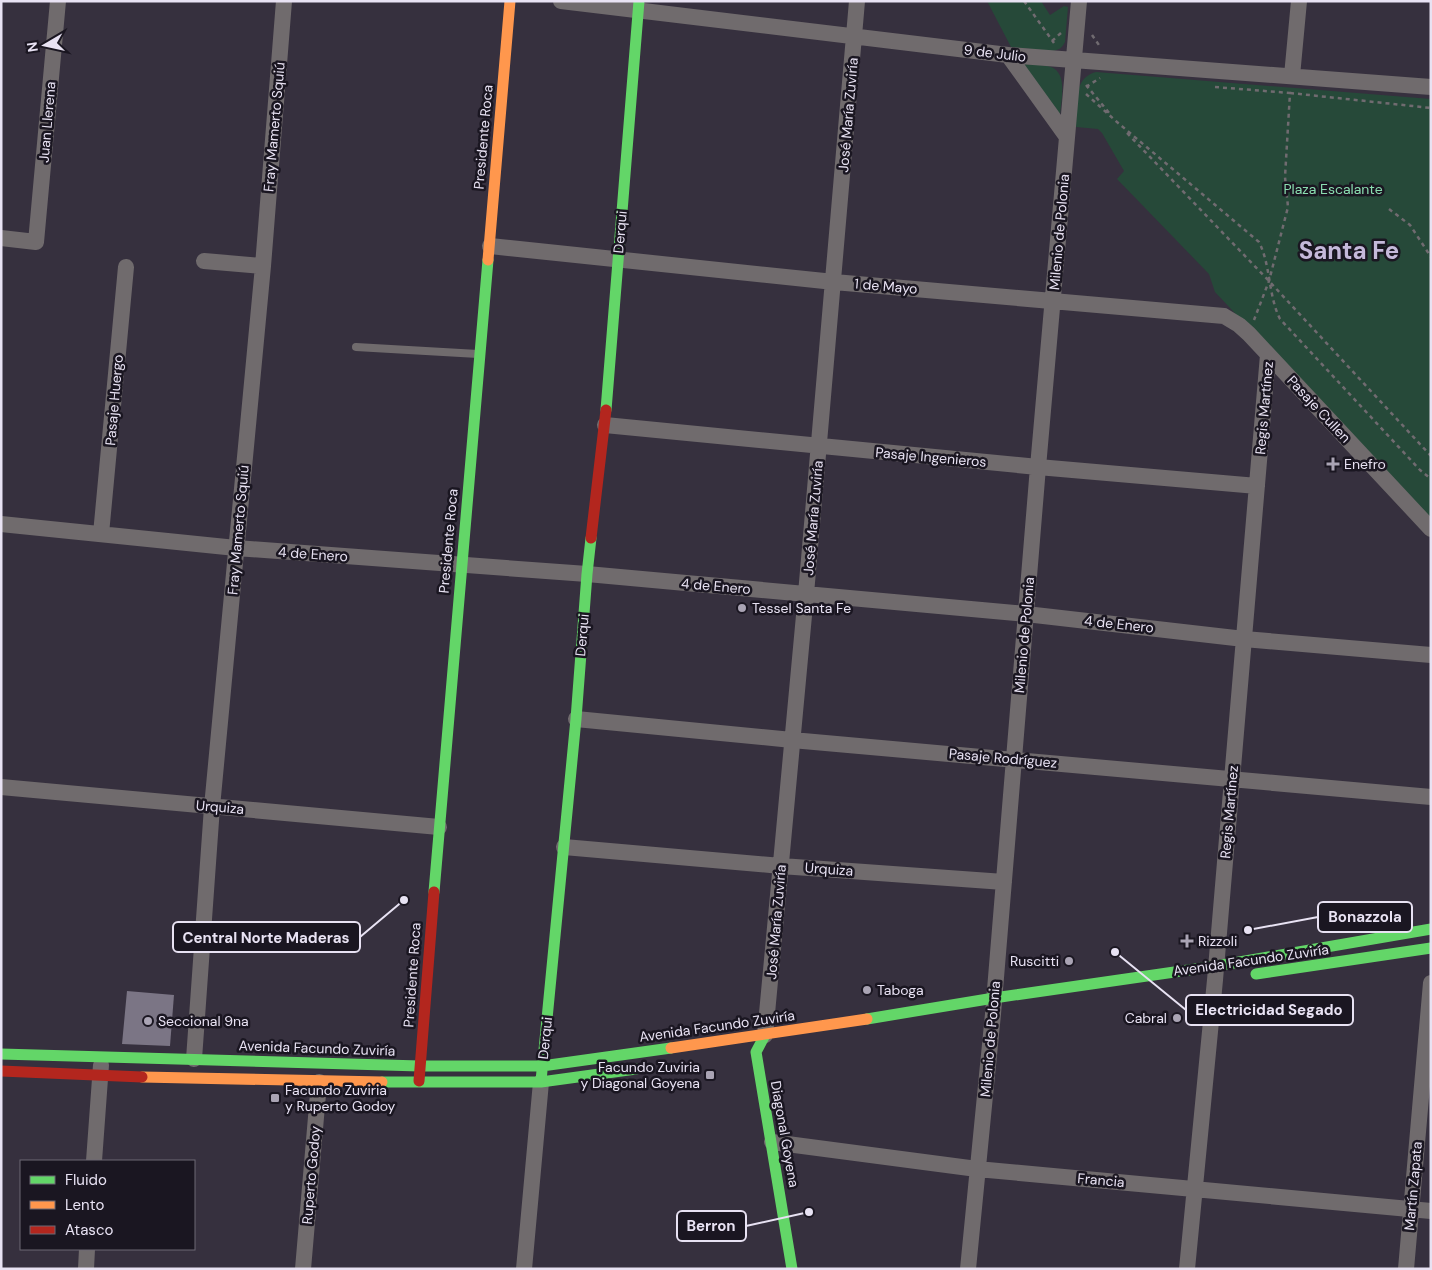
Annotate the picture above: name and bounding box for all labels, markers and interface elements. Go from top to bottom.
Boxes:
north arrow [20,20,70,70]
street label: 9 de Julio [963,40,1027,66]
text: N [22,41,42,53]
street label: José María Zuviría [834,57,862,173]
street label: Fray Mamerto Squiú [259,61,289,193]
street label: Juan Llerena [34,81,60,163]
street label: Presidente Roca [469,84,497,190]
street label: Milenio de Polonia [1045,173,1073,291]
park label: Plaza Escalante [1283,180,1383,198]
street label: Derqui [609,210,631,254]
district label: Santa Fe [1299,235,1399,266]
street label: 1 de Mayo [854,274,918,298]
street label: Pasaje Huergo [101,354,127,446]
street label: Regis Martínez [1251,361,1277,455]
street label: Pasaje Cullen [1283,372,1355,446]
street label: Pasaje Ingenieros [875,443,987,471]
place label: Enefro [1344,455,1386,473]
marker: Enefro [1326,457,1340,471]
street label: José María Zuviría [799,460,827,576]
street label: Fray Mamerto Squiú [223,464,253,596]
street label: Presidente Roca [434,488,462,594]
street label: 4 de Enero [278,543,348,565]
street label: 4 de Enero [680,574,752,598]
street label: Milenio de Polonia [1010,576,1038,694]
place label: Tessel Santa Fe [752,599,851,617]
marker: Tessel Santa Fe [736,602,748,614]
street label: 4 de Enero [1083,611,1155,637]
street label: Derqui [571,613,593,657]
street label: Pasaje Rodríguez [948,744,1058,772]
street label: Regis Martínez [1216,765,1242,859]
street label: Urquiza [195,796,245,818]
street label: Urquiza [804,858,854,880]
street label: José María Zuviría [762,864,790,980]
callout: Bonazzola [1318,902,1412,932]
text: Bonazzola [1328,907,1402,927]
callout: Central Norte Maderas [173,922,360,952]
street label: Presidente Roca [399,922,425,1028]
text: Central Norte Maderas [182,928,350,948]
place label: Rizzoli [1198,932,1237,950]
marker: Rizzoli [1180,934,1194,948]
street label: Avenida Facundo Zuviría [1172,940,1330,980]
place label: Ruscitti [1010,952,1059,970]
marker: Ruscitti [1063,955,1075,967]
street label: Milenio de Polonia [976,980,1004,1098]
place label: Taboga [877,981,924,999]
marker: Taboga [861,984,873,996]
callout: Electricidad Segado [1186,995,1353,1025]
text: Electricidad Segado [1195,1000,1343,1020]
street label: Avenida Facundo Zuviría [638,1006,796,1046]
place label: Cabral [1125,1009,1167,1027]
place label: Seccional 9na [158,1012,249,1030]
marker: Cabral [1171,1012,1183,1024]
marker: Seccional 9na [142,1015,154,1027]
street label: Derqui [534,1016,556,1060]
street label: Avenida Facundo Zuviría [238,1036,396,1060]
place label: Facundo Zuviria y Diagonal Goyena [580,1058,700,1092]
marker: Facundo Zuviria y Diagonal Goyena [704,1069,716,1081]
street label: Diagonal Goyena [767,1079,803,1189]
place label: Facundo Zuviria y Ruperto Godoy [285,1081,395,1115]
marker: Facundo Zuviria y Ruperto Godoy [269,1092,281,1104]
street label: Ruperto Godoy [298,1125,324,1225]
street label: Martín Zapata [1400,1141,1426,1231]
legend [20,1160,195,1250]
street label: Francia [1077,1169,1125,1191]
text: Fluido [65,1170,107,1190]
text: Lento [65,1195,104,1215]
callout: Berron [677,1211,746,1241]
text: Berron [686,1216,736,1236]
text: Atasco [65,1220,113,1240]

